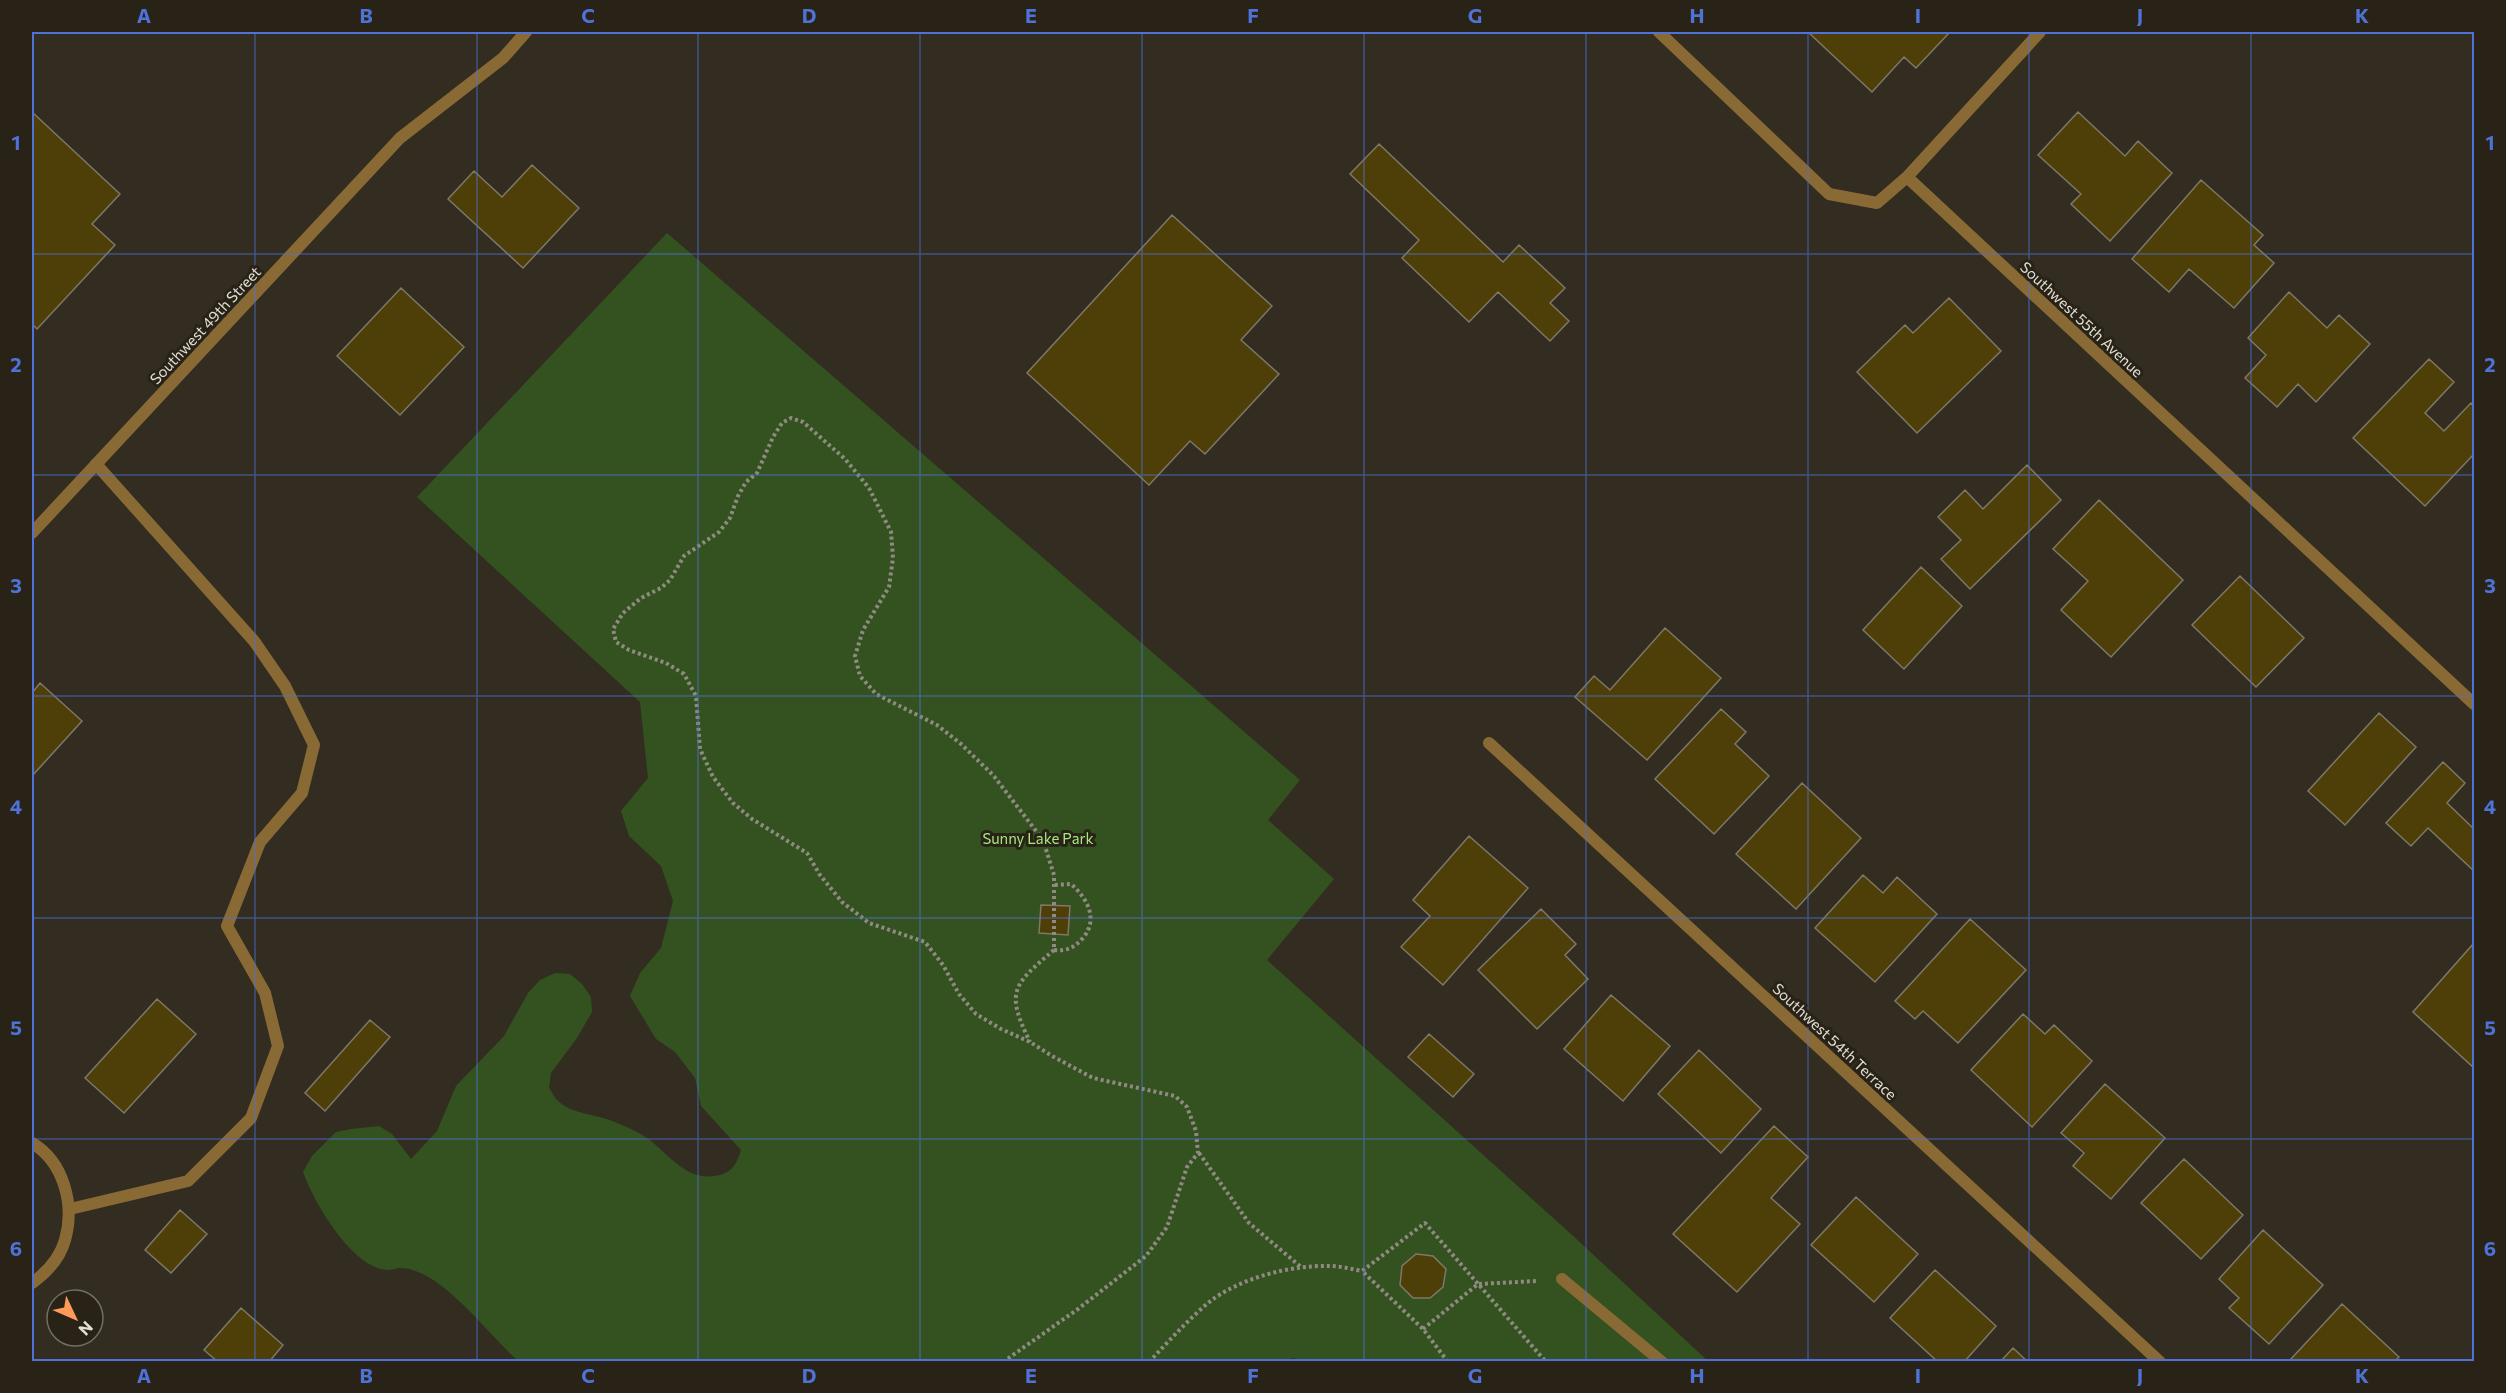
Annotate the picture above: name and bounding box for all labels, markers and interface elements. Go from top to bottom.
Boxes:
text: A [137,3,151,27]
text: B [359,3,373,27]
text: C [581,3,595,27]
text: D [802,3,816,27]
text: E [1025,3,1037,27]
text: F [1247,3,1259,27]
text: G [1468,3,1482,27]
text: H [1690,3,1705,27]
text: I [1915,3,1921,27]
text: J [2137,3,2143,27]
text: K [2355,3,2369,27]
text: 1 [11,130,21,154]
text: 1 [2485,130,2495,154]
street label: Southwest 55th Avenue [2017,258,2147,381]
street label: Southwest 49th Street [146,262,264,388]
text: 2 [10,352,22,376]
text: 2 [2484,352,2496,376]
text: 3 [10,573,22,597]
text: 3 [2484,573,2496,597]
text: 4 [10,794,22,818]
text: 4 [2484,794,2496,818]
park label: Sunny Lake Park [982,829,1094,847]
street label: Southwest 54th Terrace [1769,979,1901,1103]
text: 5 [10,1015,22,1039]
text: 5 [2484,1015,2496,1039]
text: 6 [10,1236,22,1260]
text: 6 [2484,1236,2496,1260]
north arrow [45,1288,105,1348]
text: N [75,1318,97,1340]
text: A [137,1363,151,1387]
text: B [359,1363,373,1387]
text: C [581,1363,595,1387]
text: D [802,1363,816,1387]
text: E [1025,1363,1037,1387]
text: F [1247,1363,1259,1387]
text: G [1468,1363,1482,1387]
text: H [1690,1363,1705,1387]
text: I [1915,1363,1921,1387]
text: J [2137,1363,2143,1387]
text: K [2355,1363,2369,1387]

